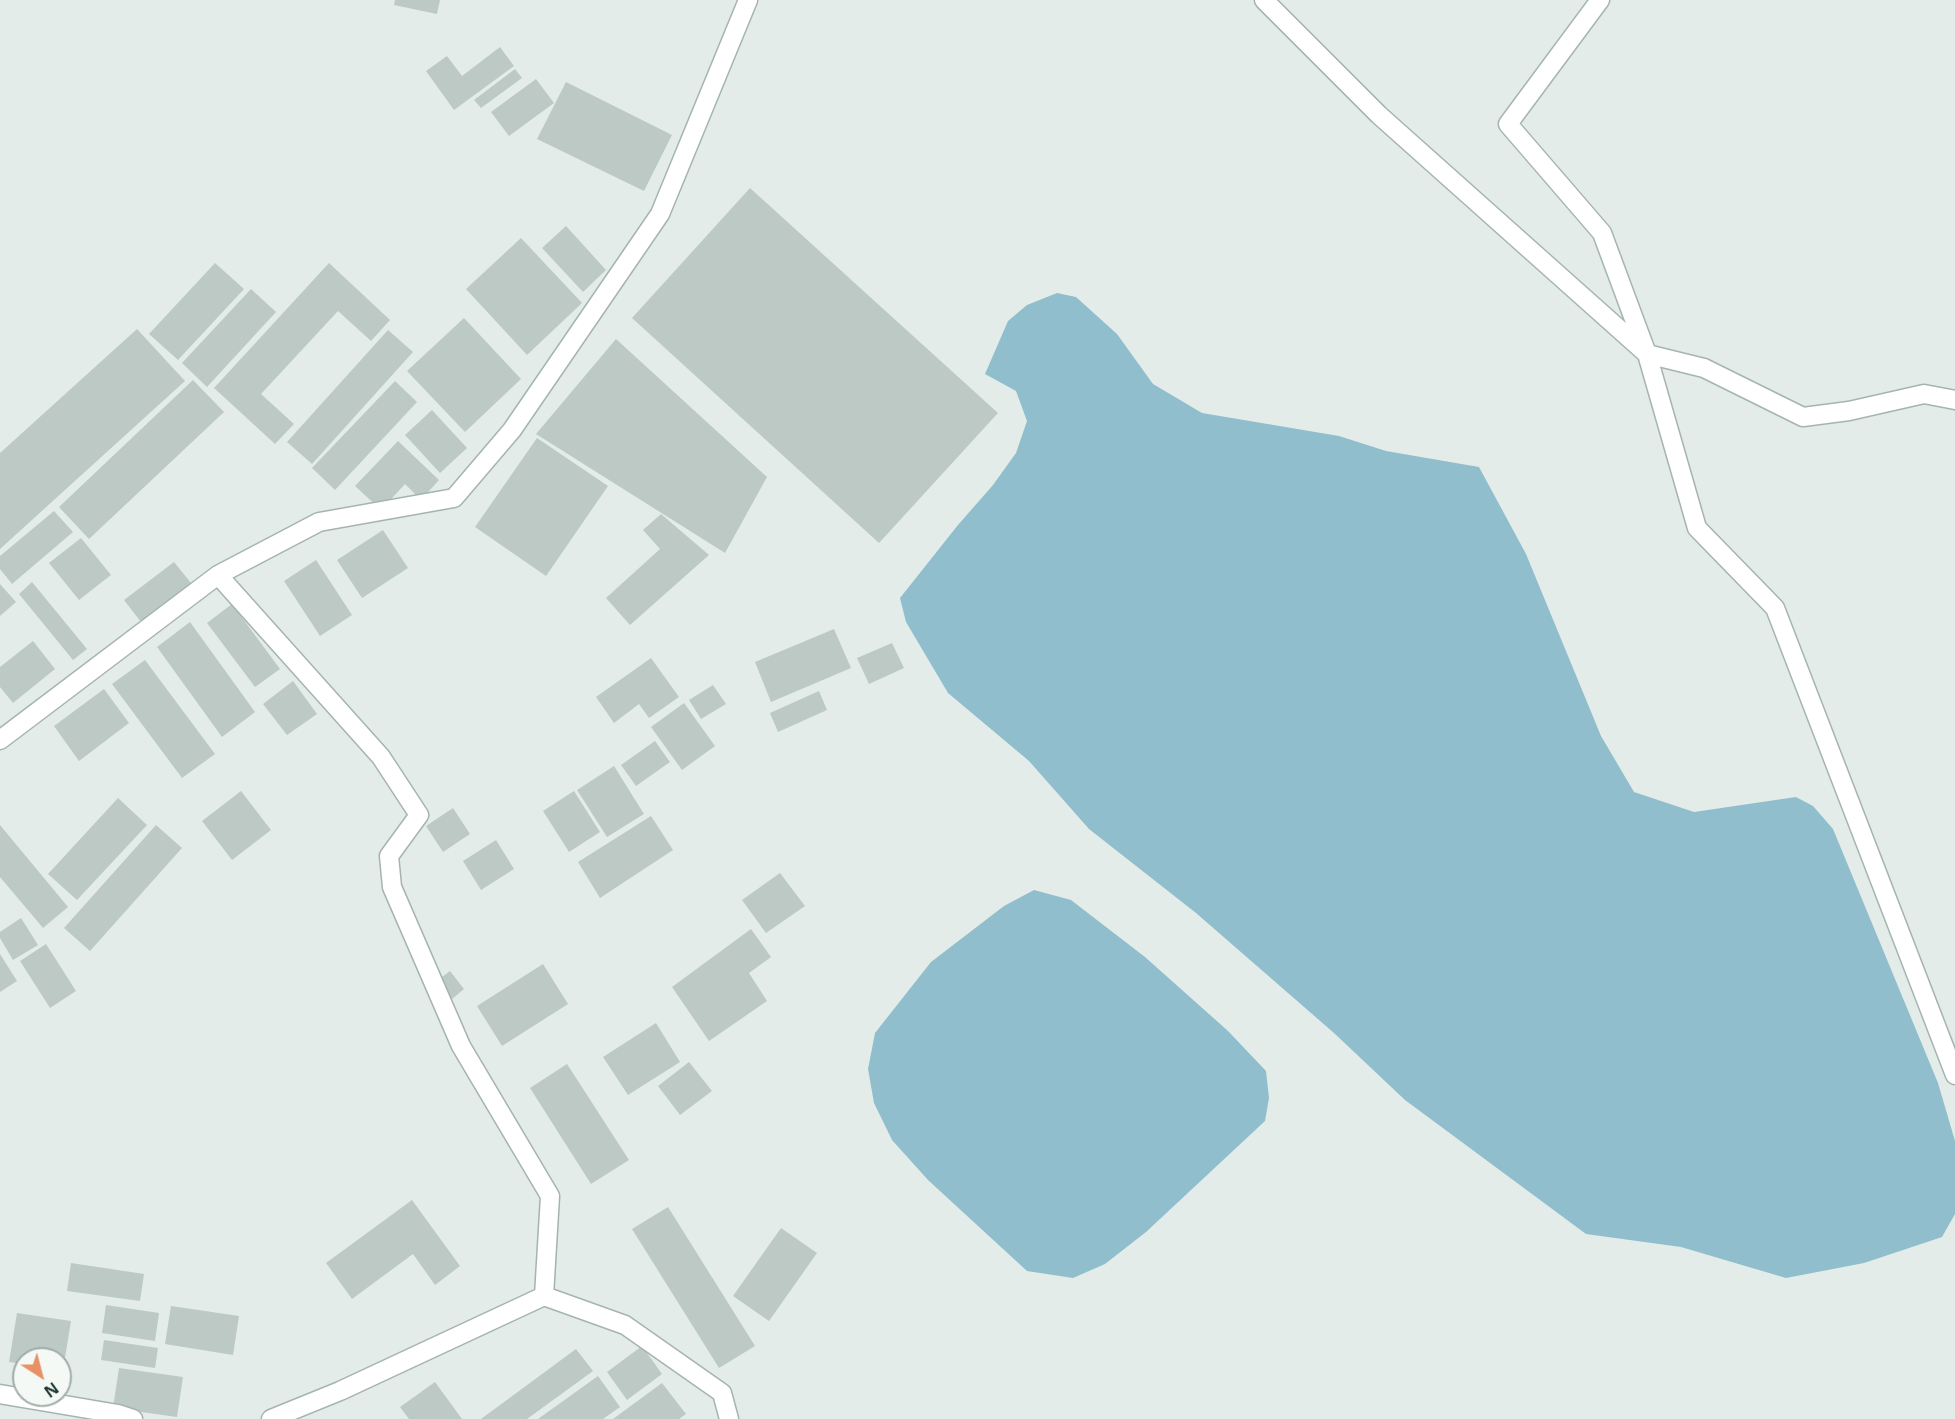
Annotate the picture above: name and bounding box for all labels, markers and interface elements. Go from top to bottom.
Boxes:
north arrow [12,1347,72,1407]
text: N [40,1377,63,1403]

